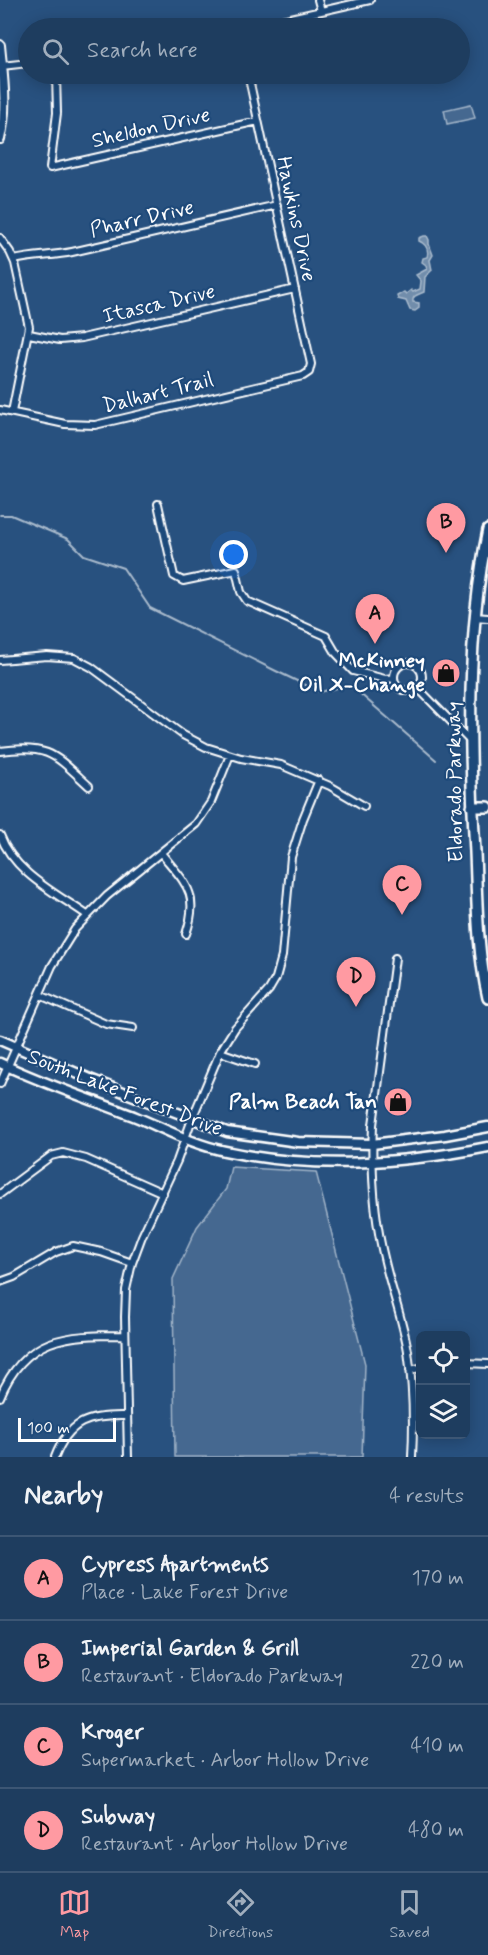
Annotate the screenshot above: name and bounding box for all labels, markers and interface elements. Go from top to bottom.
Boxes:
search box [18,18,470,84]
icon: search [39,35,72,68]
text: Search here [87,37,198,65]
street label: Sheldon Drive [89,101,213,155]
street label: Hawkins Drive [269,154,323,284]
street label: Pharr Drive [87,193,197,245]
street label: Itasca Drive [100,277,218,331]
street label: Dalhart Trail [100,366,216,420]
pin: B [426,504,466,553]
your location [219,540,248,569]
pin: A [356,594,394,644]
place label: McKinney Oil X-Change [299,647,425,699]
shop icon: McKinney Oil X-Change [430,657,462,689]
street label: Eldorado Parkway [440,701,470,863]
pin: C [382,866,422,915]
pin: D [336,958,376,1007]
street label: South Lake Forest Drive [24,1043,226,1143]
shop icon: Palm Beach Tan [382,1086,414,1118]
place label: Palm Beach Tan [229,1088,377,1116]
map controls [416,1331,470,1439]
button: locate [416,1331,470,1385]
button: layers [416,1385,470,1439]
scale bar [18,1415,116,1442]
text: 100 m [27,1418,70,1439]
text: Nearby [24,1479,103,1513]
text: 4 results [389,1483,464,1510]
text: Cypress Apartments [81,1551,269,1579]
text: A [37,1565,50,1592]
text: 170 m [412,1565,464,1592]
text: Place · Lake Forest Drive [81,1579,288,1606]
text: Imperial Garden & Grill [81,1635,300,1663]
text: B [37,1649,50,1676]
text: 220 m [410,1649,464,1676]
text: Restaurant · Eldorado Parkway [81,1663,343,1690]
text: Kroger [81,1719,144,1747]
text: C [36,1733,51,1760]
text: 410 m [410,1733,464,1760]
text: Supermarket · Arbor Hollow Drive [81,1747,369,1774]
text: Subway [81,1803,155,1831]
text: D [37,1817,50,1844]
text: 480 m [408,1817,464,1844]
text: Restaurant · Arbor Hollow Drive [81,1831,348,1858]
tab: Map [58,1886,91,1943]
tab: Directions [207,1886,273,1943]
tab: Saved [389,1886,430,1943]

